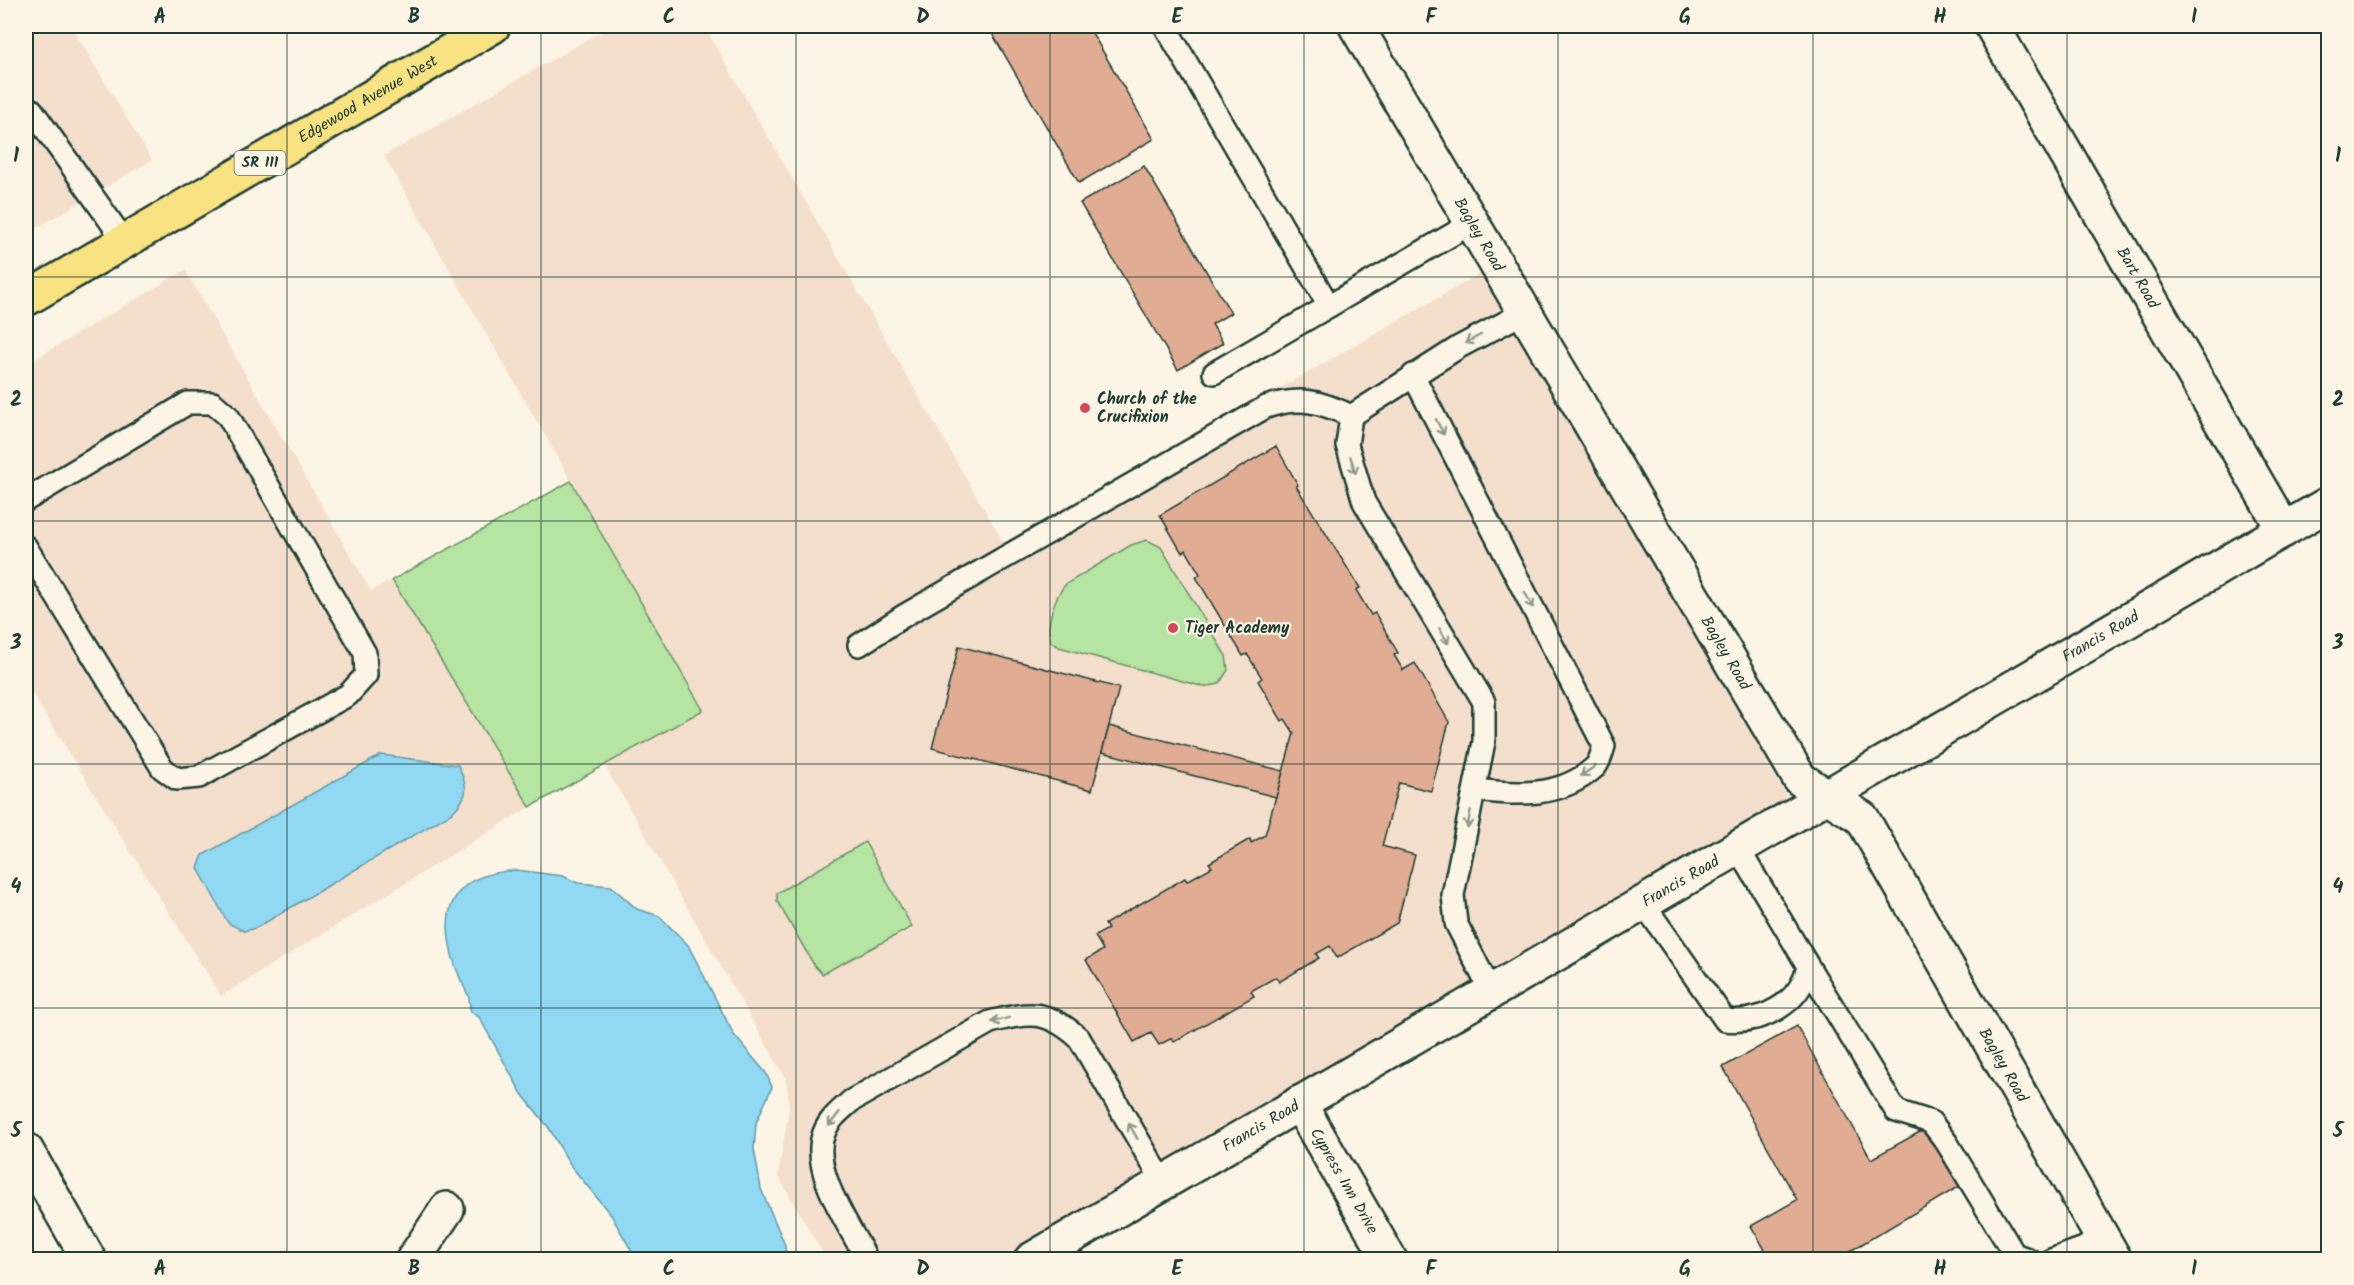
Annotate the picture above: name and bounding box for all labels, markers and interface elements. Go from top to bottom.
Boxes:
text: A [154,2,166,34]
text: B [408,2,420,34]
text: C [663,2,675,34]
text: D [916,2,930,34]
text: E [1171,2,1183,34]
text: F [1426,2,1438,34]
text: G [1679,2,1691,34]
text: H [1933,2,1947,34]
text: I [2191,2,2197,34]
street label: Edgewood Avenue West [293,48,443,150]
text: 1 [13,141,19,173]
text: 1 [2335,141,2341,173]
road number: SR 111 [234,151,286,175]
street label: Bagley Road [1447,193,1511,277]
street label: Bart Road [2110,242,2166,314]
one-way arrow [1465,333,1482,345]
text: 2 [10,385,22,417]
text: 2 [2332,385,2344,417]
place label: Church of the Crucifixion [1097,387,1197,430]
marker: Church of the Crucifixion [1078,401,1092,415]
one-way arrow [1434,418,1446,436]
one-way arrow [1348,455,1359,474]
one-way arrow [1524,591,1535,609]
street label: Francis Road [2057,604,2145,669]
street label: Bagley Road [1694,611,1758,696]
place label: Tiger Academy [1185,616,1290,641]
marker: Tiger Academy [1166,621,1180,635]
one-way arrow [1439,627,1451,644]
text: 3 [10,628,22,660]
text: 3 [2332,628,2344,660]
one-way arrow [1580,765,1597,777]
one-way arrow [1463,809,1474,828]
street label: Francis Road [1637,848,1725,914]
text: 4 [11,872,22,904]
text: 4 [2333,872,2344,904]
one-way arrow [991,1014,1010,1026]
street label: Bagley Road [1972,1023,2035,1108]
street label: Francis Road [1217,1093,1305,1159]
one-way arrow [827,1111,840,1127]
text: 5 [10,1116,23,1148]
text: 5 [2332,1116,2345,1148]
one-way arrow [1127,1123,1139,1140]
street label: Cypress Inn Drive [1303,1123,1385,1239]
text: A [154,1254,166,1285]
text: B [408,1254,420,1285]
text: C [663,1254,675,1285]
text: D [916,1254,930,1285]
text: E [1171,1254,1183,1285]
text: F [1426,1254,1438,1285]
text: G [1679,1254,1691,1285]
text: H [1933,1254,1947,1285]
text: I [2191,1254,2197,1285]

